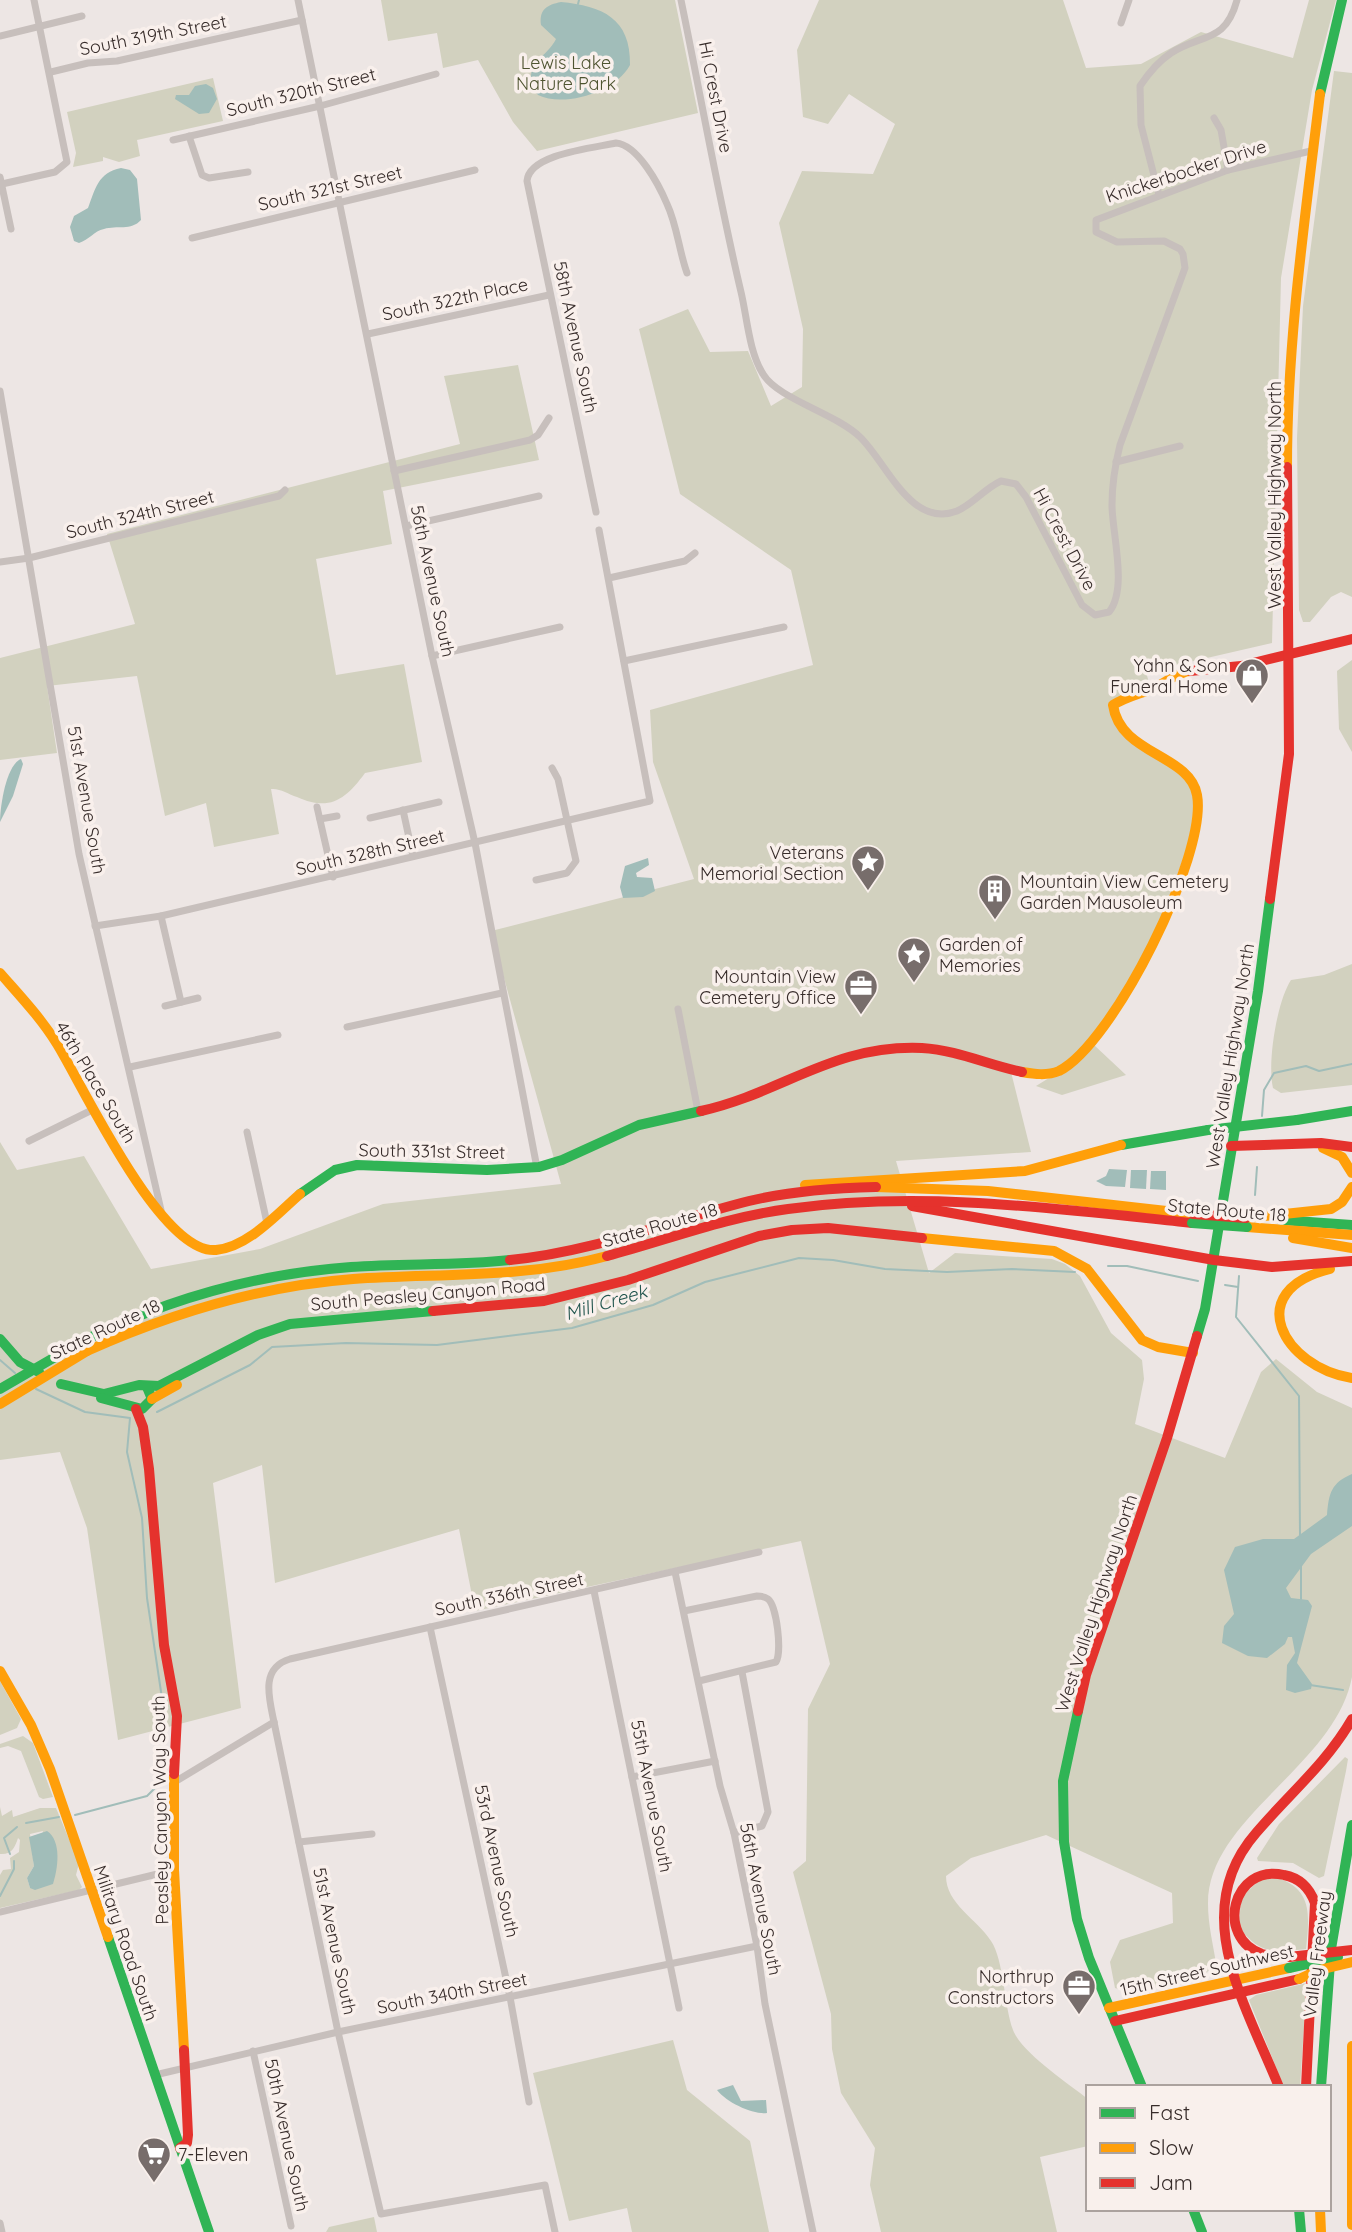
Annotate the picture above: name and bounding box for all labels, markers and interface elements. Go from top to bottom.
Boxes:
street label: South 319th Street [78,9,228,61]
street label: Hi Crest Drive [694,39,738,155]
park label: Lewis Lake Nature Park [516,51,616,95]
street label: South 320th Street [224,62,378,122]
street label: Knickerbocker Drive [1103,134,1269,208]
street label: South 321st Street [256,160,404,216]
street label: 58th Avenue South [549,259,603,415]
street label: South 322th Place [380,272,530,326]
street label: West Valley Highway North [1263,381,1286,609]
street label: Hi Crest Drive [1028,484,1102,594]
street label: South 324th Street [64,485,216,543]
street label: 56th Avenue South [406,503,460,659]
place label: Yahn & Son Funeral Home [1110,654,1228,698]
shop icon: Yahn & Son Funeral Home [1233,656,1271,705]
street label: 51st Avenue South [63,724,111,876]
street label: South 328th Street [293,824,447,880]
place label: Veterans Memorial Section [700,841,844,885]
place icon: Veterans Memorial Section [849,843,887,892]
place label: Mountain View Cemetery Garden Mausoleum [1020,870,1229,914]
building icon: Mountain View Cemetery Garden Mausoleum [976,872,1014,921]
place label: Garden of Memories [939,933,1023,977]
place icon: Garden of Memories [895,935,933,984]
street label: West Valley Highway North [1201,942,1259,1170]
place label: Mountain View Cemetery Office [699,965,836,1009]
office icon: Mountain View Cemetery Office [842,967,880,1016]
street label: 46th Place South [51,1017,141,1147]
street label: South 331st Street [358,1138,506,1164]
street label: State Route 18 [1167,1193,1287,1227]
street label: State Route 18 [600,1198,720,1252]
street label: South Peasley Canyon Road [310,1272,546,1316]
water label: Mill Creek [562,1278,652,1325]
street label: State Route 18 [46,1293,164,1365]
street label: West Valley Highway North [1050,1491,1142,1715]
street label: South 336th Street [433,1567,585,1621]
street label: Peasley Canyon Way South [146,1695,174,1925]
street label: 55th Avenue South [626,1718,678,1874]
street label: 53rd Avenue South [470,1782,524,1940]
street label: 56th Avenue South [735,1821,787,1977]
street label: Military Road South [89,1862,163,2024]
street label: 51st Avenue South [308,1865,362,2017]
street label: Valley Freeway [1298,1889,1336,2019]
street label: 15th Street Southwest [1118,1939,1296,2001]
place label: Northrup Constructors [948,1965,1054,2009]
street label: South 340th Street [375,1967,529,2019]
office icon: Northrup Constructors [1060,1967,1098,2016]
street label: 50th Avenue South [260,2056,314,2214]
legend [1086,2085,1331,2211]
text: Fast [1149,2099,1190,2125]
text: Slow [1149,2134,1194,2160]
supermarket icon: 7-Eleven [135,2135,173,2184]
place label: 7-Eleven [178,2143,249,2166]
text: Jam [1149,2169,1193,2195]

